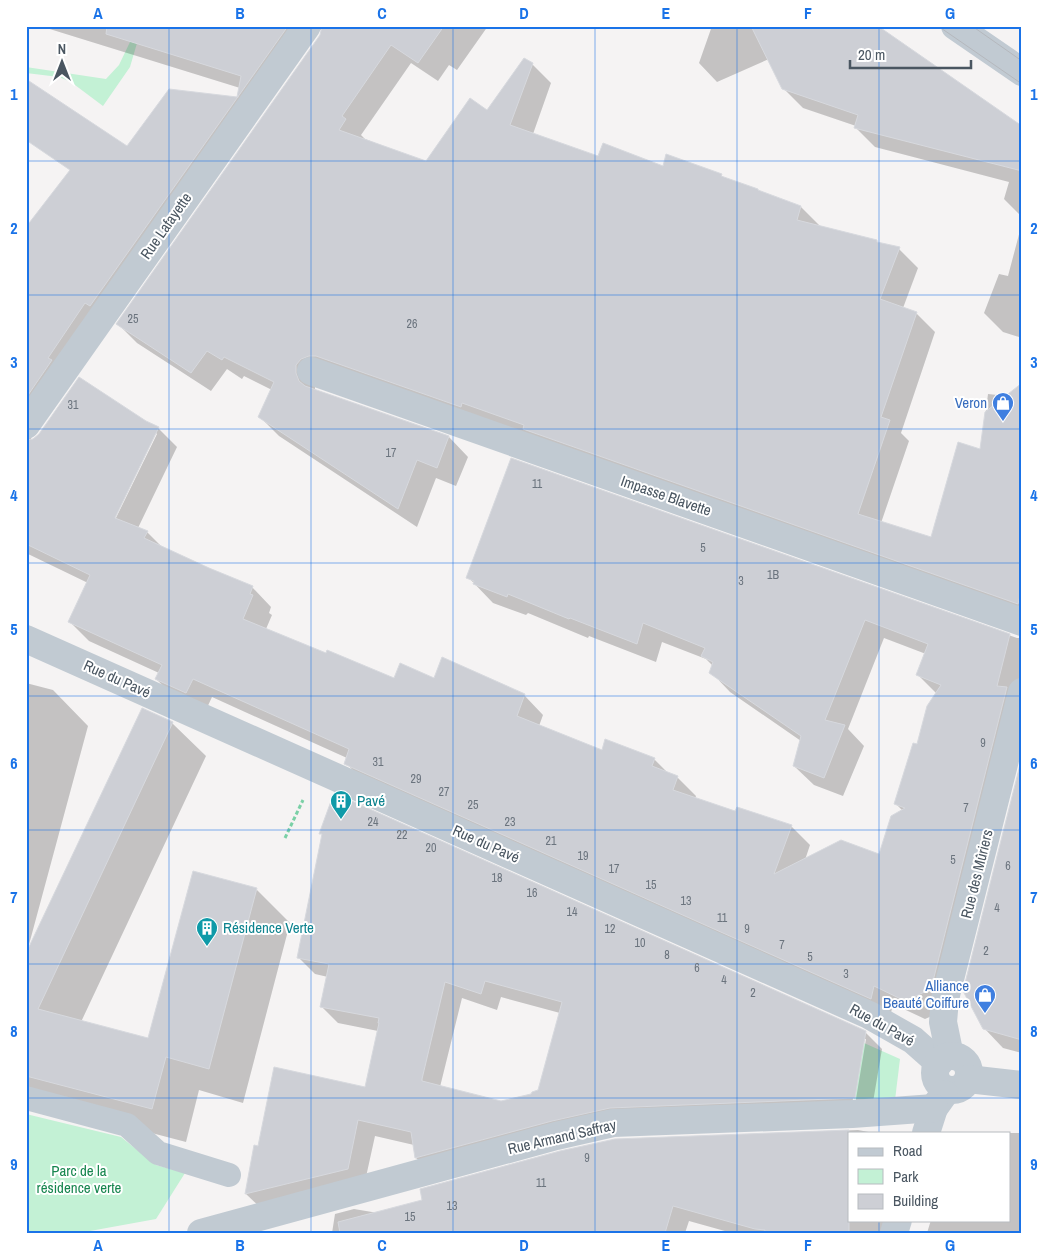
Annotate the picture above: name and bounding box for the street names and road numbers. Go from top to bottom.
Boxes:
street label: Rue Lafayette [135,188,196,263]
street label: Impasse Blavette [618,470,714,521]
street label: Rue du Pavé [80,654,154,703]
street label: Rue du Pavé [449,819,523,868]
street label: Rue des Mûriers [955,827,998,921]
street label: Rue du Pavé [846,998,919,1051]
street label: Rue Armand Saffray [506,1114,619,1159]

